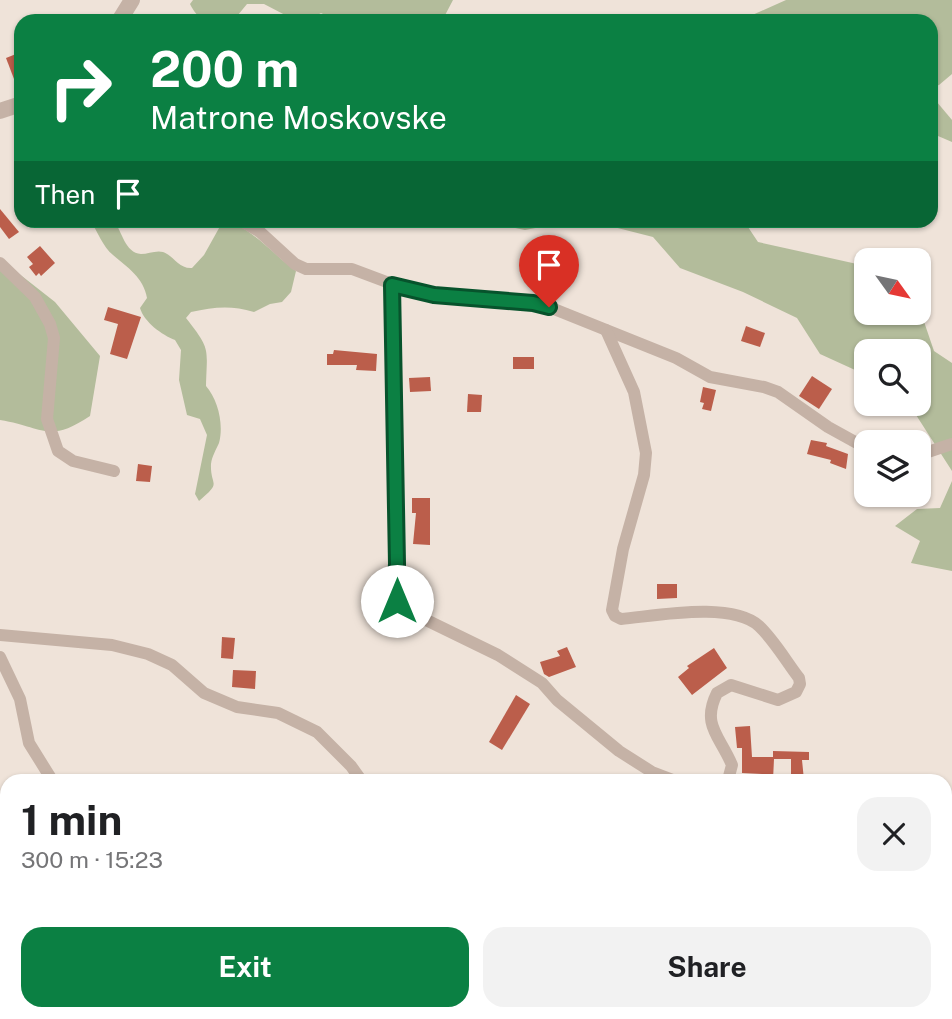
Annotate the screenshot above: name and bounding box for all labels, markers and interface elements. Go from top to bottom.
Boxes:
text: 200 m [150,40,299,98]
icon: right [35,42,126,133]
text: Matrone Moskovske [150,99,447,136]
icon: arrive [109,175,147,213]
text: Then [35,179,95,210]
pin [519,235,579,307]
icon: arrive [530,246,568,284]
north arrow [854,248,931,326]
map controls [854,248,931,507]
button: search [854,339,931,416]
button: layers [854,430,931,507]
position arrow [360,564,434,638]
text: 1 min [21,795,122,844]
button: close [857,797,931,871]
text: 300 m · 15:23 [21,846,163,873]
button: Exit [21,927,469,1007]
button: Share [483,927,931,1007]

